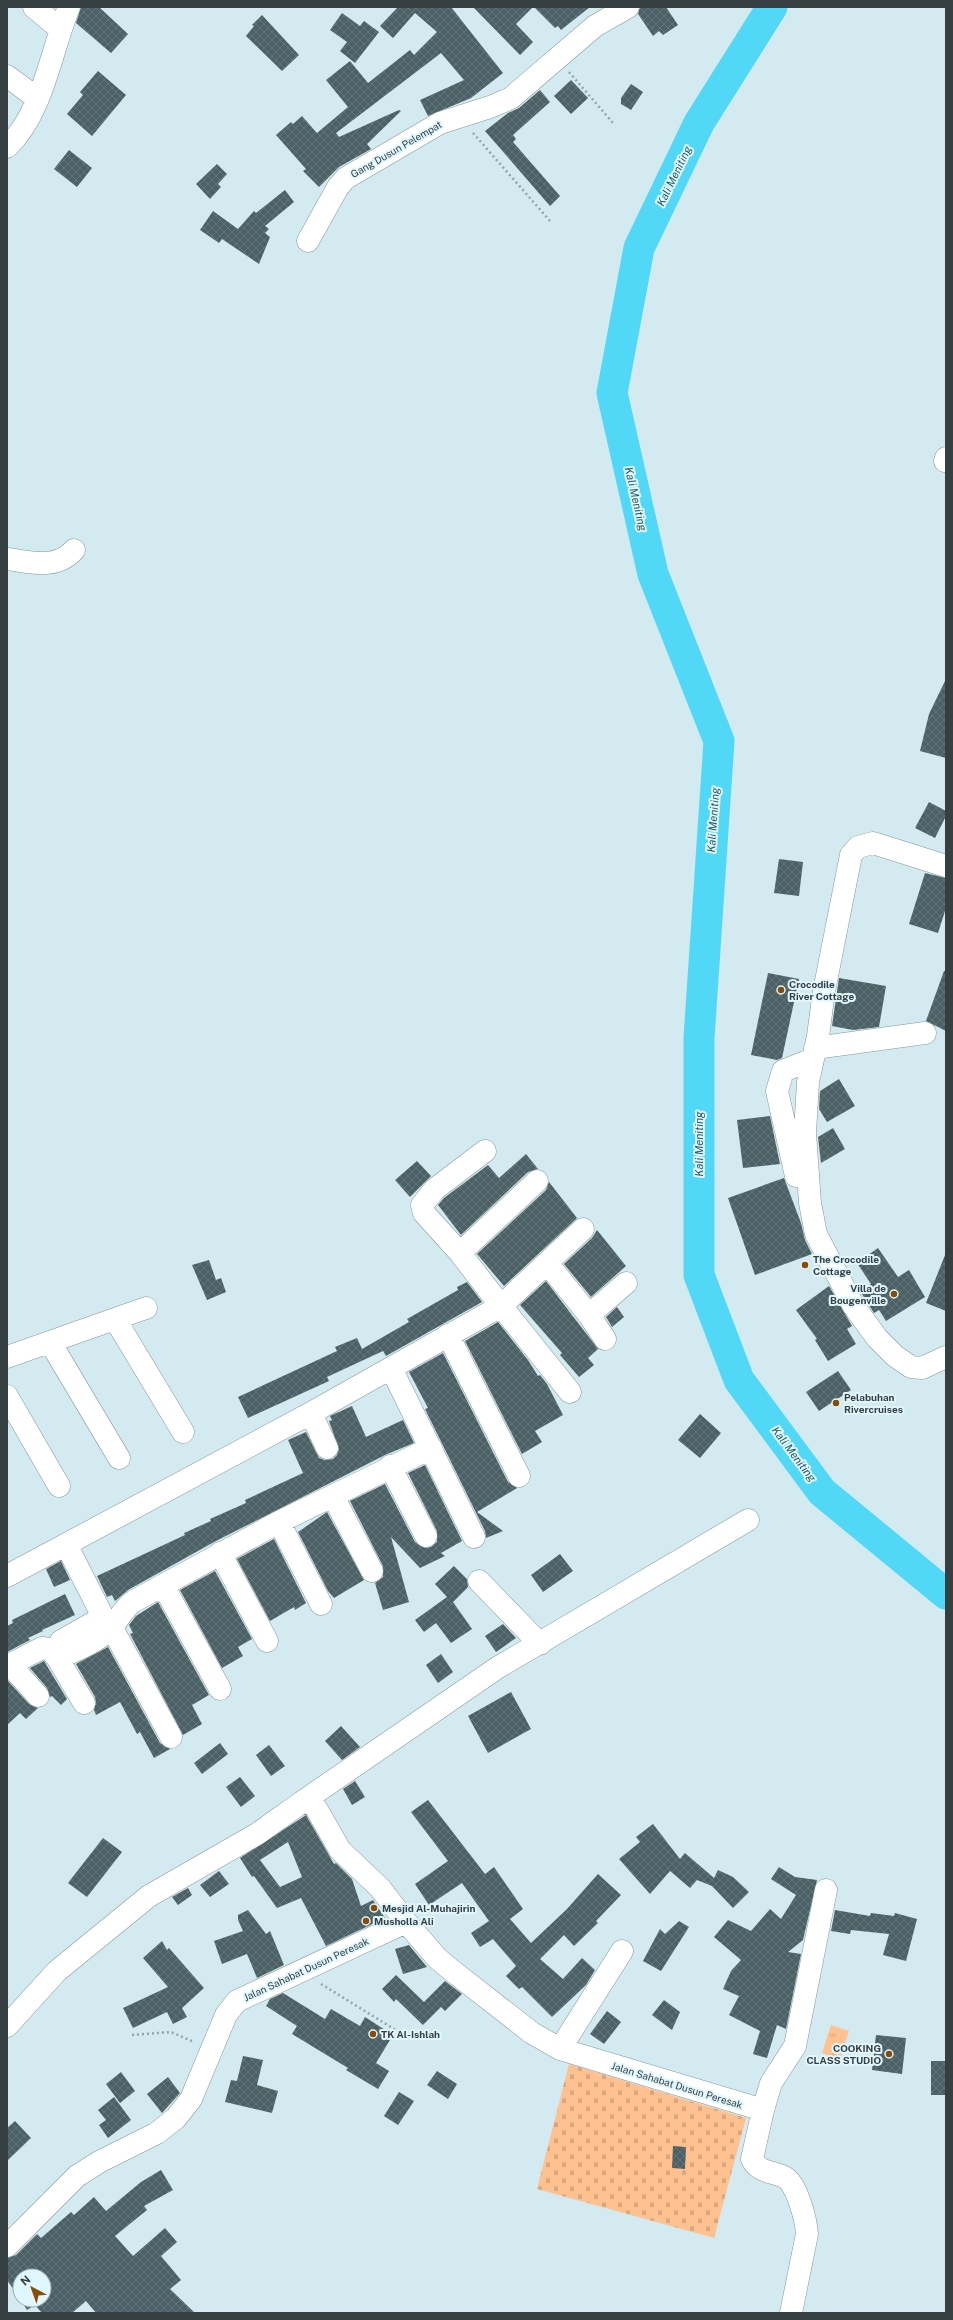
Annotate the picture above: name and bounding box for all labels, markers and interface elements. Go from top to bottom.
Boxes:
street label: Gang Dusun Pelempat [348,118,444,180]
water label: Kali Meniting [654,144,694,208]
water label: Kali Meniting [623,466,649,533]
water label: Kali Meniting [705,787,721,853]
place label: Crocodile River Cottage [789,978,854,1002]
marker: Crocodile River Cottage [776,985,786,995]
water label: Kali Meniting [693,1111,705,1177]
place label: The Crocodile Cottage [813,1253,879,1277]
marker: The Crocodile Cottage [800,1260,810,1270]
place label: Villa de Bougenville [830,1282,886,1306]
marker: Villa de Bougenville [889,1289,899,1299]
place label: Pelabuhan Rivercruises [844,1391,903,1415]
marker: Pelabuhan Rivercruises [831,1398,841,1408]
water label: Kali Meniting [770,1424,819,1484]
place label: Mesjid Al-Muhajirin [382,1902,475,1914]
marker: Mesjid Al-Muhajirin [369,1903,379,1913]
place label: Musholla Ali [374,1915,434,1927]
marker: Musholla Ali [361,1916,371,1926]
street label: Jalan Sahabat Dusun Peresak [242,1935,371,2003]
place label: TK Al-Ishlah [381,2028,440,2040]
marker: TK Al-Ishlah [368,2029,378,2039]
place label: COOKING CLASS STUDIO [806,2042,881,2066]
marker: COOKING CLASS STUDIO [884,2049,894,2059]
street label: Jalan Sahabat Dusun Peresak [610,2059,744,2111]
north arrow [12,2268,52,2308]
text: N [18,2273,33,2288]

